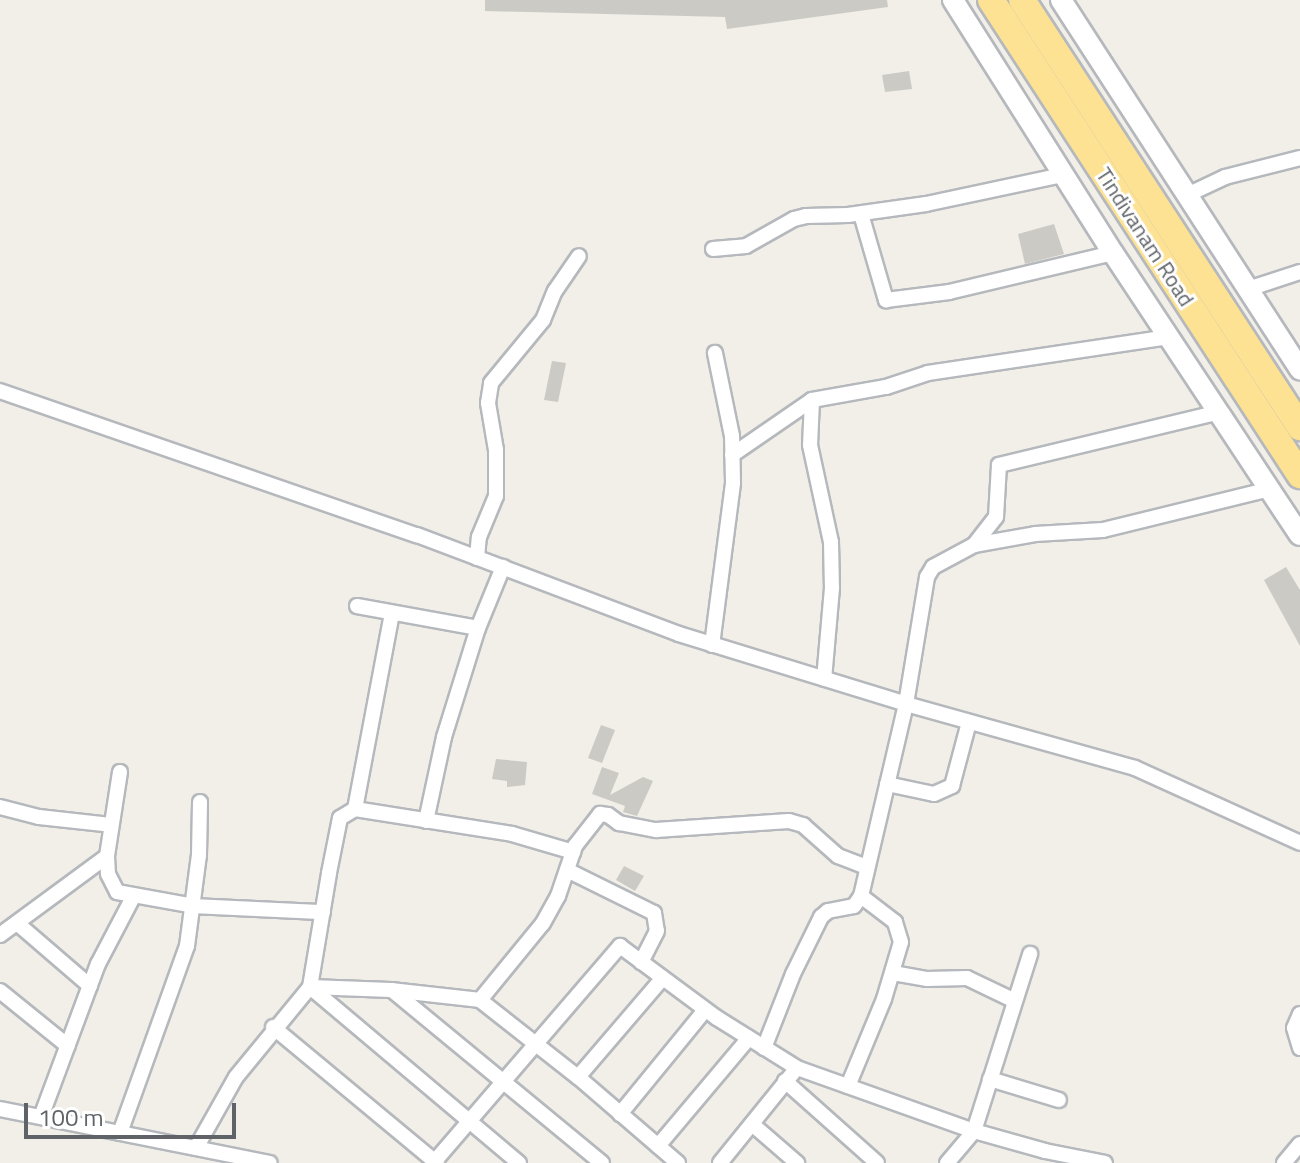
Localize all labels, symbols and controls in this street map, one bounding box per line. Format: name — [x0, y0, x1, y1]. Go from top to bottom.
street label: Tindivanam Road — [1090, 163, 1200, 311]
scale bar — [28, 1087, 240, 1137]
text: 100 m — [38, 1099, 104, 1135]

